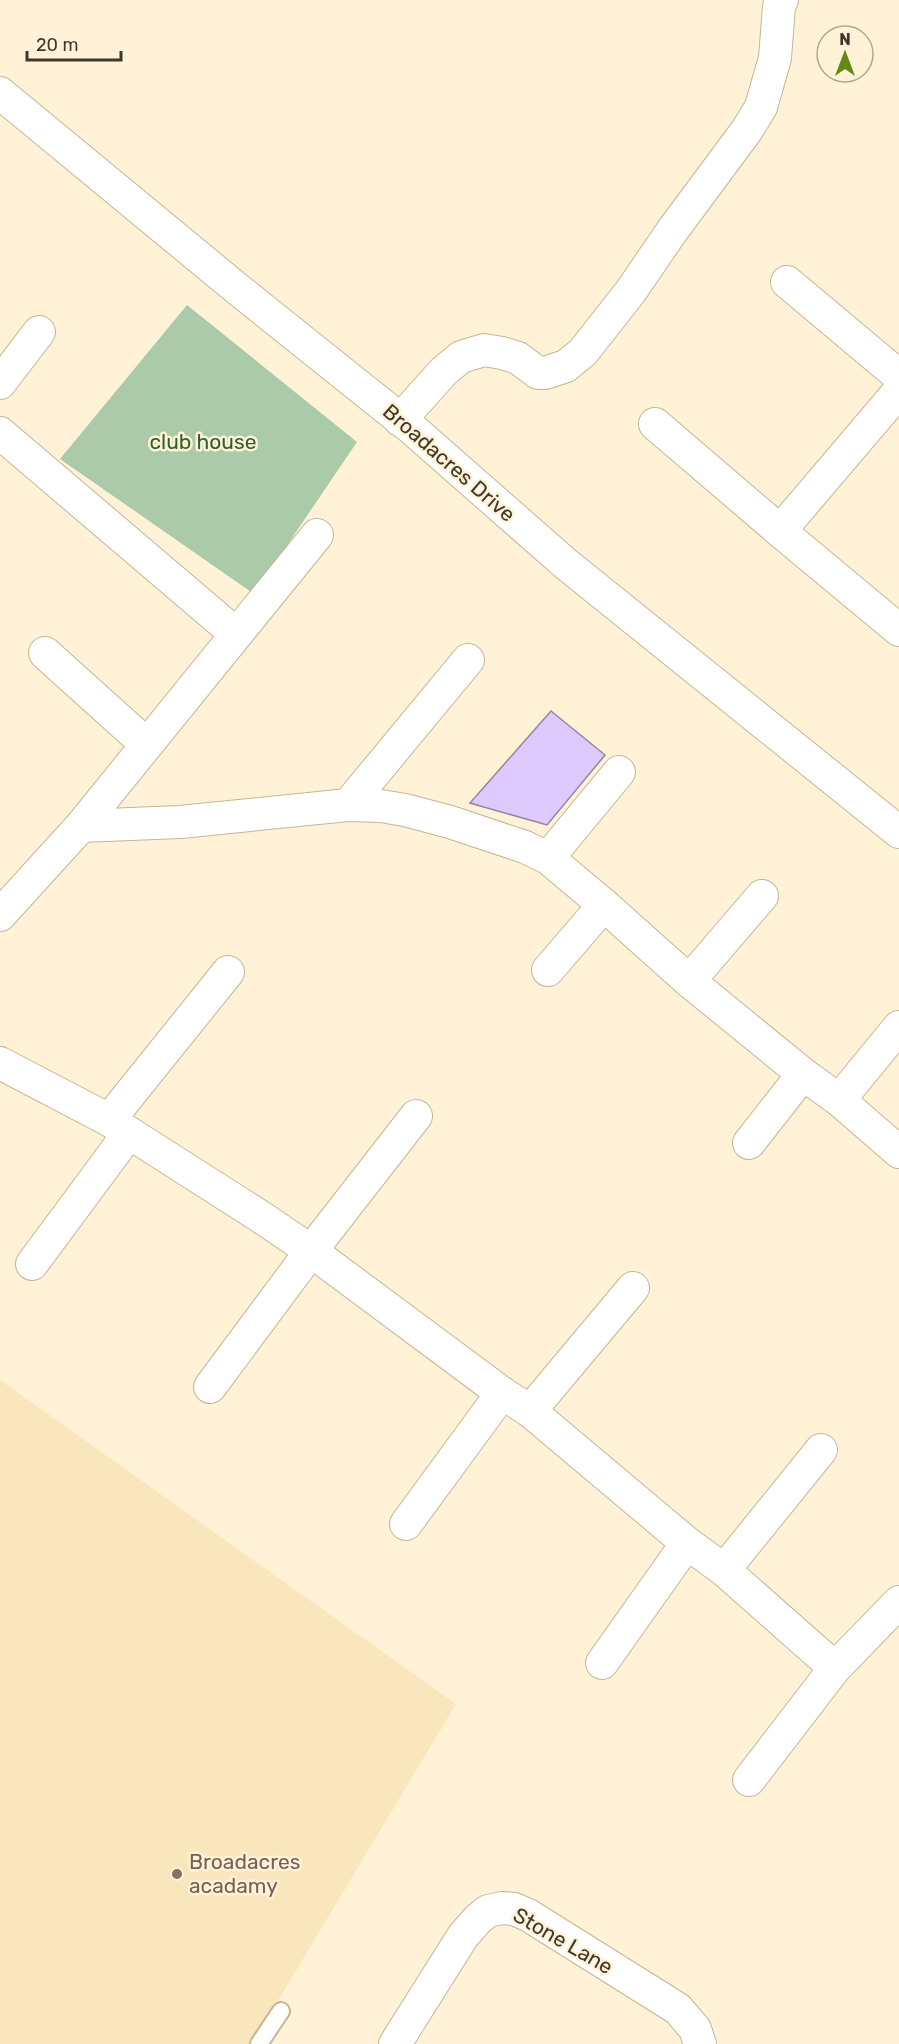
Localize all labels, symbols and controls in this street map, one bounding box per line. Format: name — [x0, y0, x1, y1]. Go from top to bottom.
scale bar — [27, 24, 122, 62]
north arrow — [815, 24, 875, 84]
text: N — [839, 30, 851, 49]
text: 20 m — [36, 34, 78, 56]
street label: Broadacres Drive — [378, 398, 521, 527]
park label: club house — [150, 429, 256, 454]
place label: Broadacres acadamy — [189, 1849, 300, 1898]
marker: Broadacres acadamy — [170, 1867, 184, 1881]
street label: Stone Lane — [509, 1902, 618, 1979]

